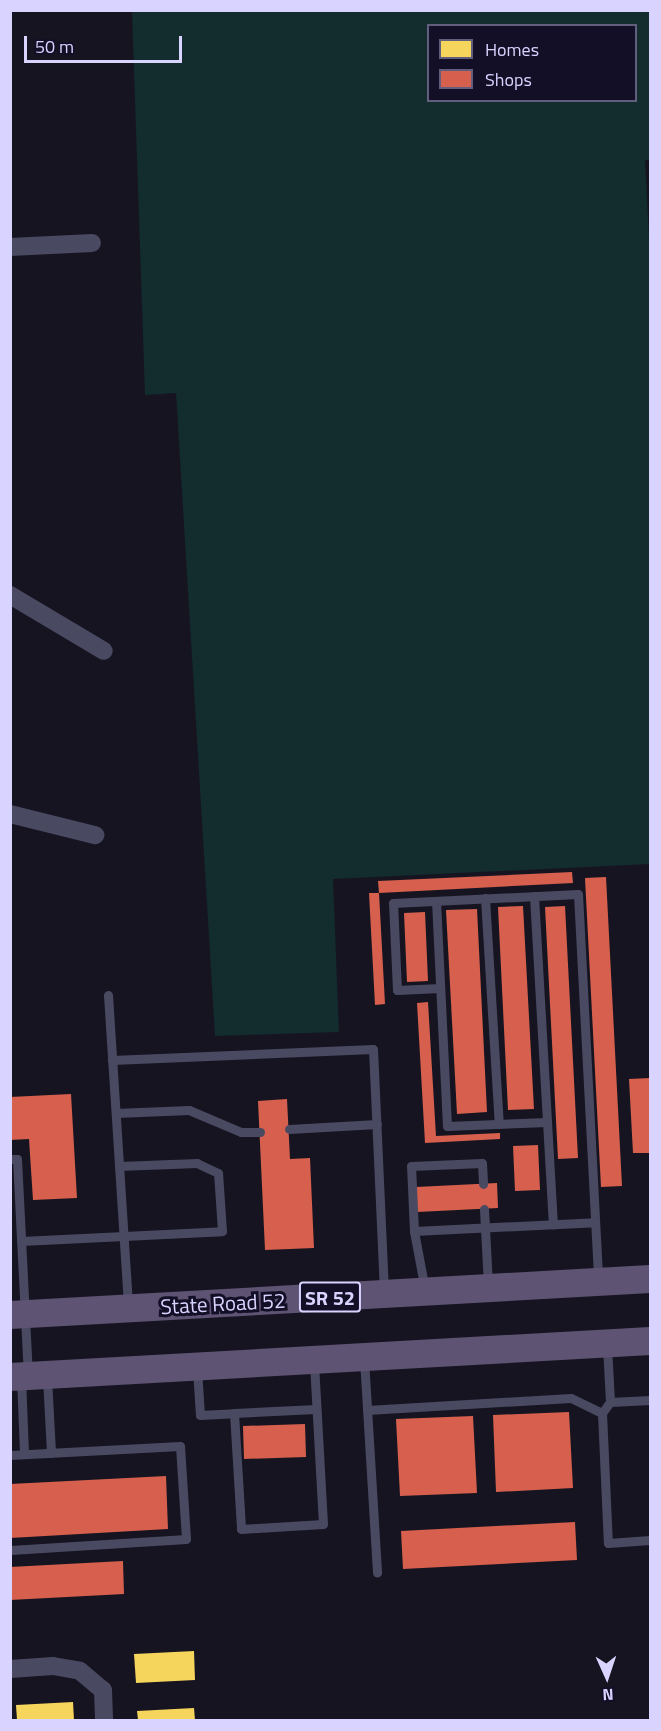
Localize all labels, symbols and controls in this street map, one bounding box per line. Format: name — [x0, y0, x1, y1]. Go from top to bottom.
scale bar — [27, 24, 184, 62]
legend — [427, 24, 637, 102]
text: 50 m — [35, 33, 74, 60]
text: Homes — [485, 36, 539, 63]
text: Shops — [485, 66, 532, 93]
road number: SR 52 — [298, 1280, 362, 1314]
street label: State Road 52 — [160, 1287, 286, 1319]
north arrow — [577, 1647, 637, 1707]
text: N — [602, 1683, 614, 1707]

